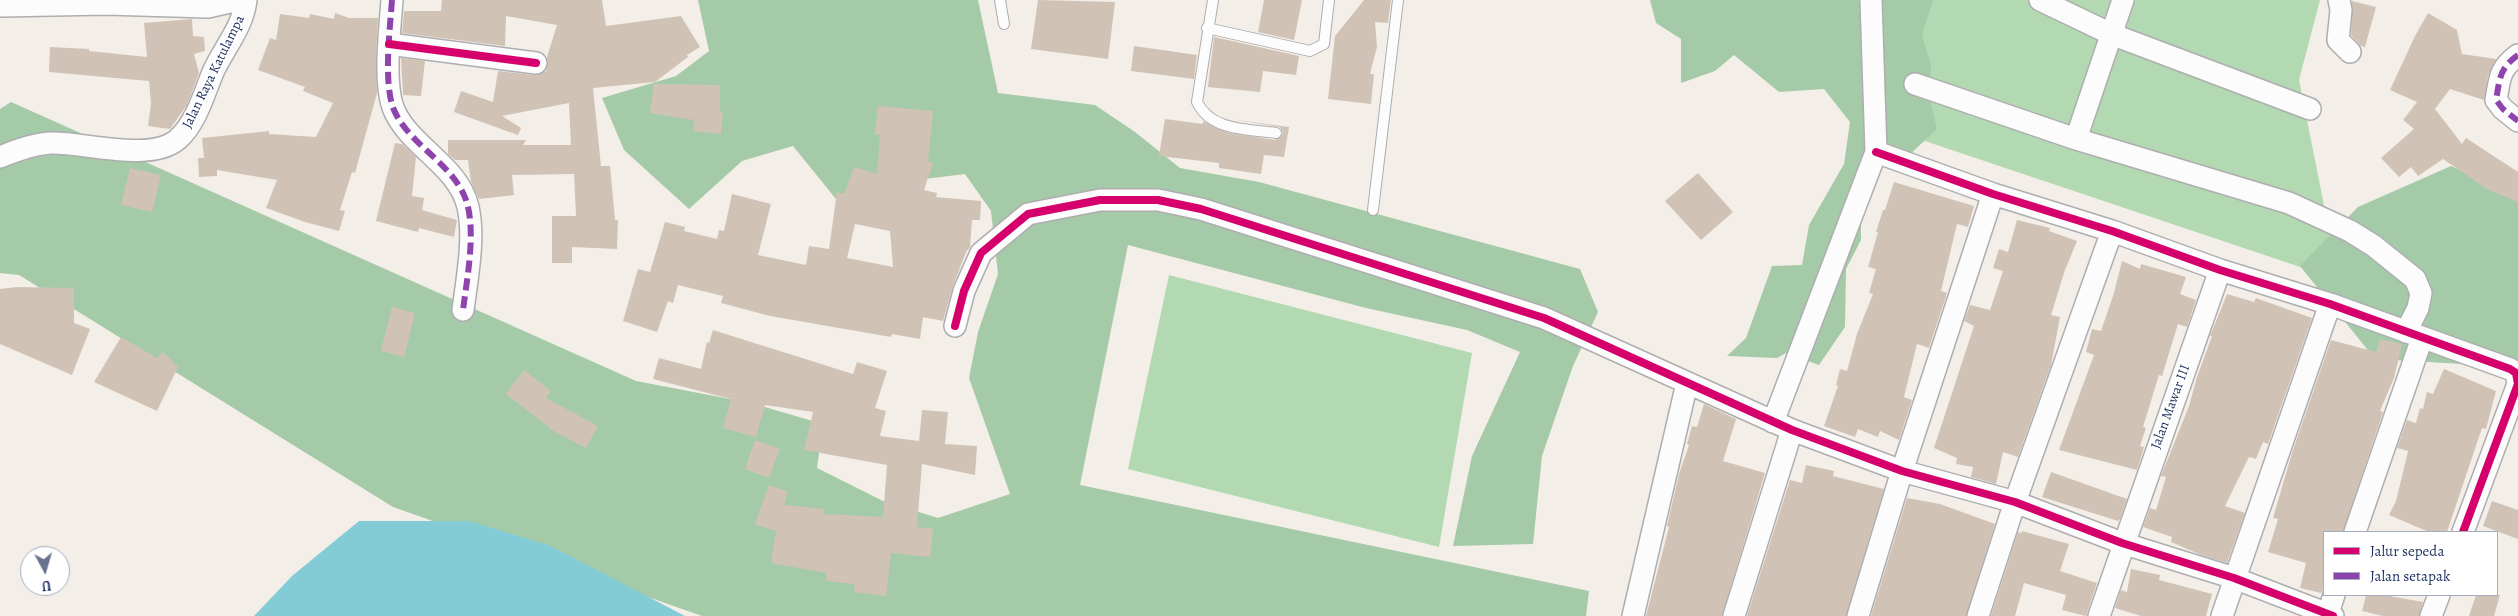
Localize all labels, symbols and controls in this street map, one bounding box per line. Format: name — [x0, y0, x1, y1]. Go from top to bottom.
street label: Jalan Raya Katulampa — [179, 13, 249, 131]
street label: Jalan Mawar III — [2148, 363, 2194, 451]
legend — [2323, 531, 2498, 596]
text: Jalur sepeda — [2370, 541, 2444, 561]
north arrow — [20, 546, 70, 596]
text: Jalan setapak — [2370, 566, 2450, 586]
text: U — [41, 575, 52, 595]

